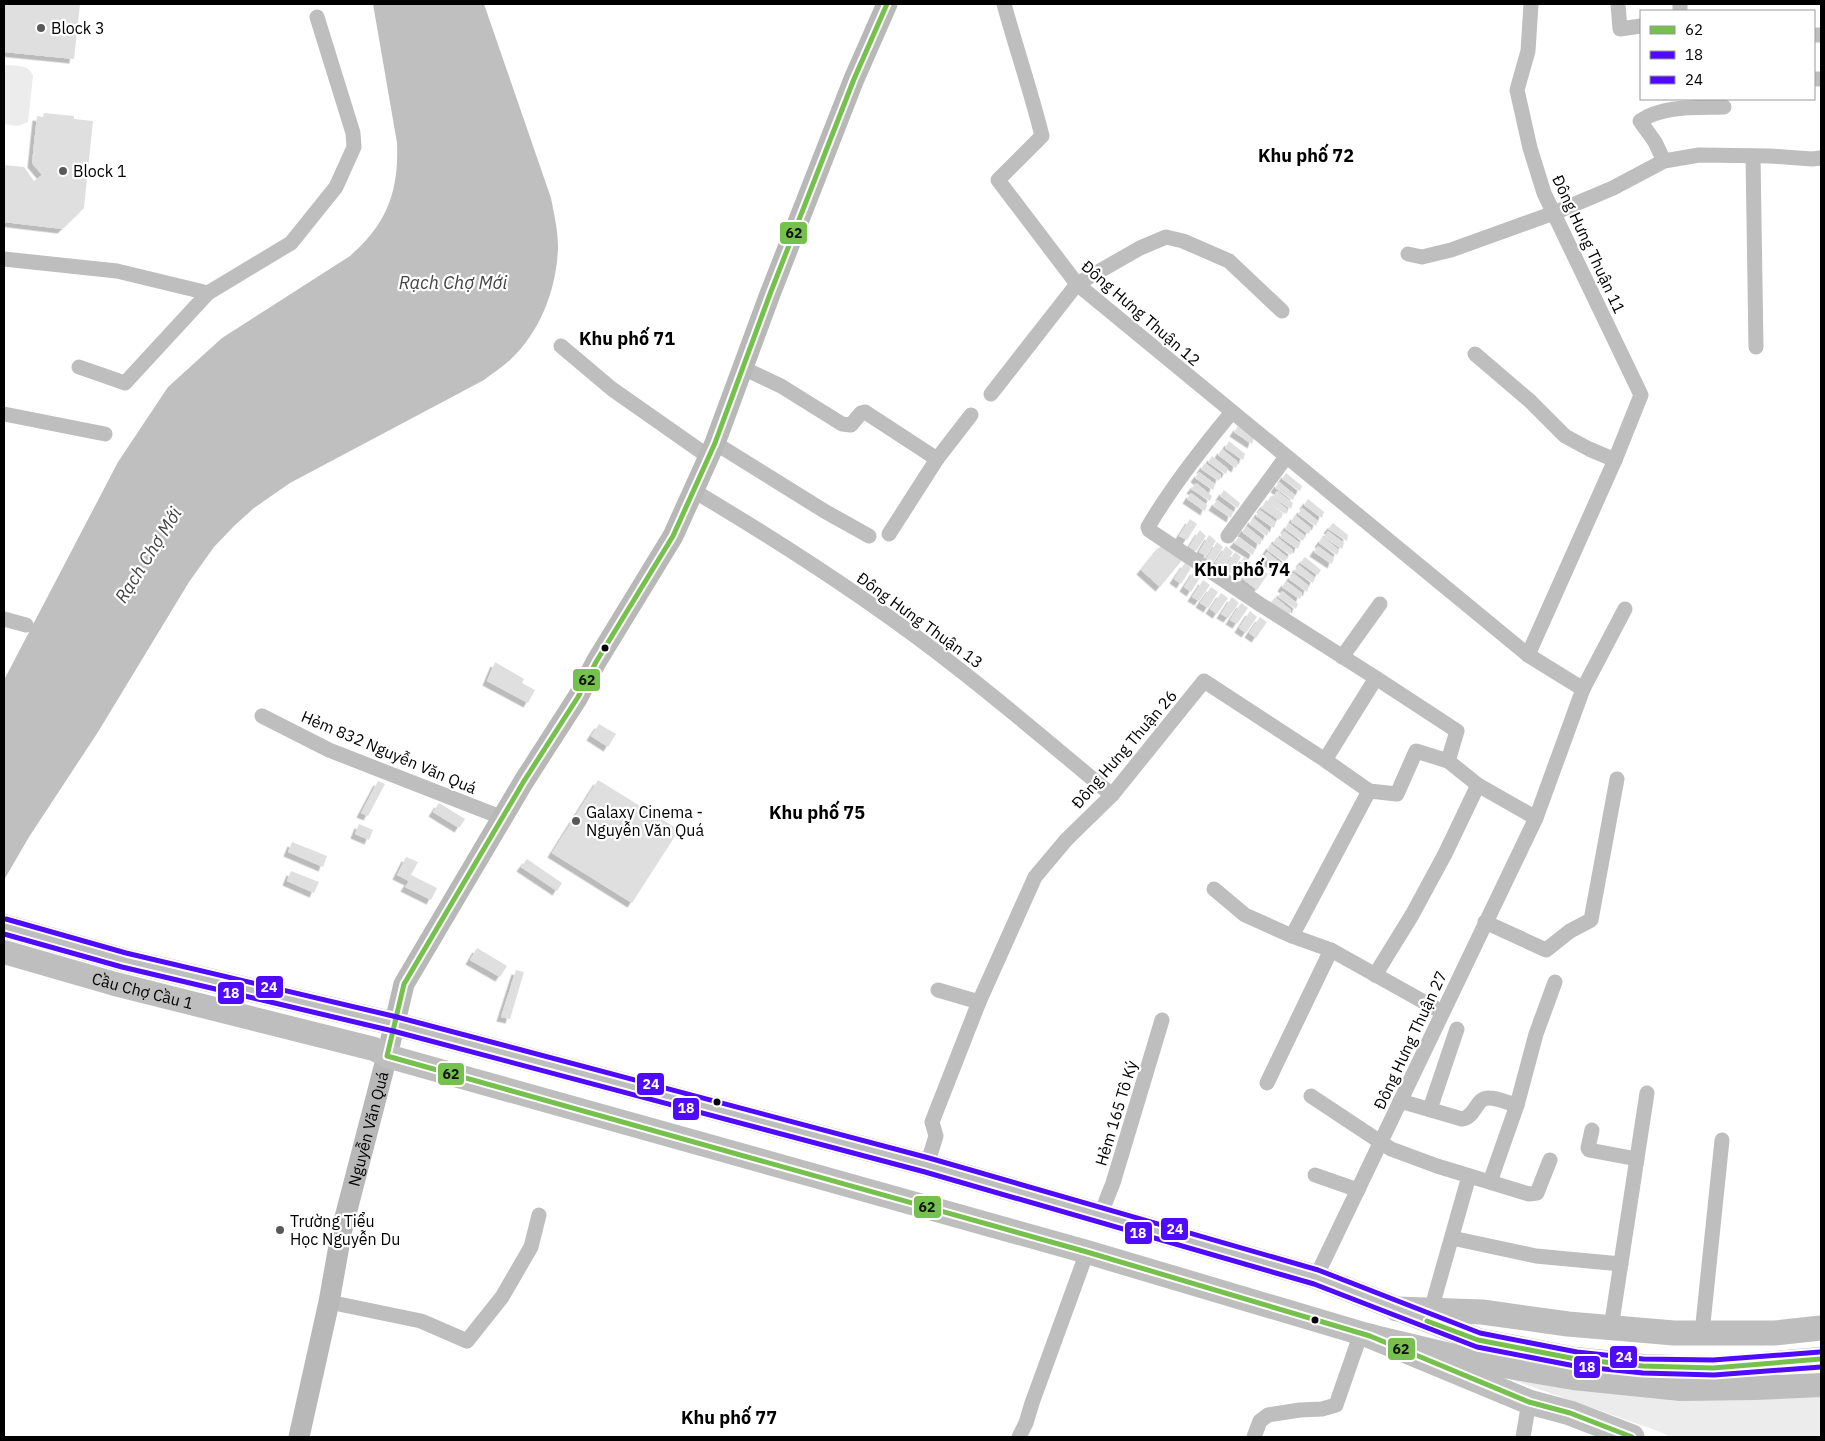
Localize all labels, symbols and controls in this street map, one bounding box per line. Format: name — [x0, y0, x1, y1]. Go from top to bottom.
legend — [1640, 10, 1815, 100]
place label: Block 3 — [51, 18, 105, 38]
text: 62 — [1685, 20, 1703, 39]
marker: Block 3 — [35, 22, 47, 34]
text: 18 — [1685, 45, 1703, 64]
text: 24 — [1685, 70, 1703, 89]
district label: Khu phố 72 — [1258, 143, 1354, 167]
place label: Block 1 — [73, 161, 127, 181]
marker: Block 1 — [57, 165, 69, 177]
street label: Đông Hưng Thuận 11 — [1548, 171, 1630, 317]
line badge: 62 — [779, 221, 808, 245]
text: 62 — [786, 224, 802, 242]
street label: Đông Hưng Thuận 12 — [1078, 256, 1204, 370]
water label: Rạch Chợ Mới — [399, 271, 507, 294]
district label: Khu phố 71 — [579, 326, 675, 350]
water label: Rạch Chợ Mới — [110, 503, 187, 607]
district label: Khu phố 74 — [1194, 557, 1290, 581]
street label: Đông Hưng Thuận 13 — [853, 568, 987, 672]
unlabelled marker — [600, 643, 610, 653]
line badge: 62 — [572, 668, 601, 692]
text: 62 — [579, 671, 595, 689]
street label: Đông Hưng Thuận 26 — [1067, 686, 1181, 812]
street label: Hẻm 832 Nguyễn Văn Quá — [298, 706, 480, 798]
district label: Khu phố 75 — [769, 800, 865, 824]
place label: Galaxy Cinema - Nguyễn Văn Quá — [586, 802, 704, 840]
marker: Galaxy Cinema - Nguyễn Văn Quá — [570, 815, 582, 827]
street label: Đông Hưng Thuận 27 — [1369, 967, 1451, 1113]
street label: Cầu Chợ Cầu 1 — [90, 968, 196, 1013]
line badge: 24 — [255, 975, 284, 999]
text: 24 — [261, 978, 277, 996]
line badge: 18 — [217, 981, 245, 1005]
text: 18 — [223, 984, 239, 1002]
street label: Hẻm 165 Tô Ký — [1090, 1058, 1142, 1168]
line badge: 62 — [437, 1062, 465, 1086]
text: 62 — [443, 1065, 459, 1083]
street label: Nguyễn Văn Quá — [344, 1069, 393, 1188]
line badge: 24 — [636, 1072, 665, 1096]
text: 24 — [643, 1075, 659, 1093]
line badge: 18 — [672, 1097, 700, 1121]
unlabelled marker — [712, 1097, 722, 1107]
text: 18 — [678, 1099, 694, 1117]
line badge: 62 — [913, 1195, 942, 1219]
text: 62 — [919, 1198, 935, 1216]
place label: Trường Tiểu Học Nguyễn Du — [290, 1211, 400, 1249]
line badge: 24 — [1160, 1217, 1189, 1241]
text: 24 — [1167, 1220, 1183, 1238]
line badge: 18 — [1124, 1221, 1153, 1245]
marker: Trường Tiểu Học Nguyễn Du — [274, 1224, 286, 1236]
text: 18 — [1130, 1224, 1146, 1242]
unlabelled marker — [1310, 1315, 1320, 1325]
line badge: 62 — [1387, 1337, 1416, 1361]
text: 62 — [1393, 1340, 1409, 1358]
line badge: 24 — [1609, 1345, 1638, 1369]
text: 24 — [1616, 1348, 1632, 1366]
line badge: 18 — [1573, 1355, 1601, 1379]
text: 18 — [1579, 1358, 1595, 1376]
district label: Khu phố 77 — [681, 1405, 777, 1429]

